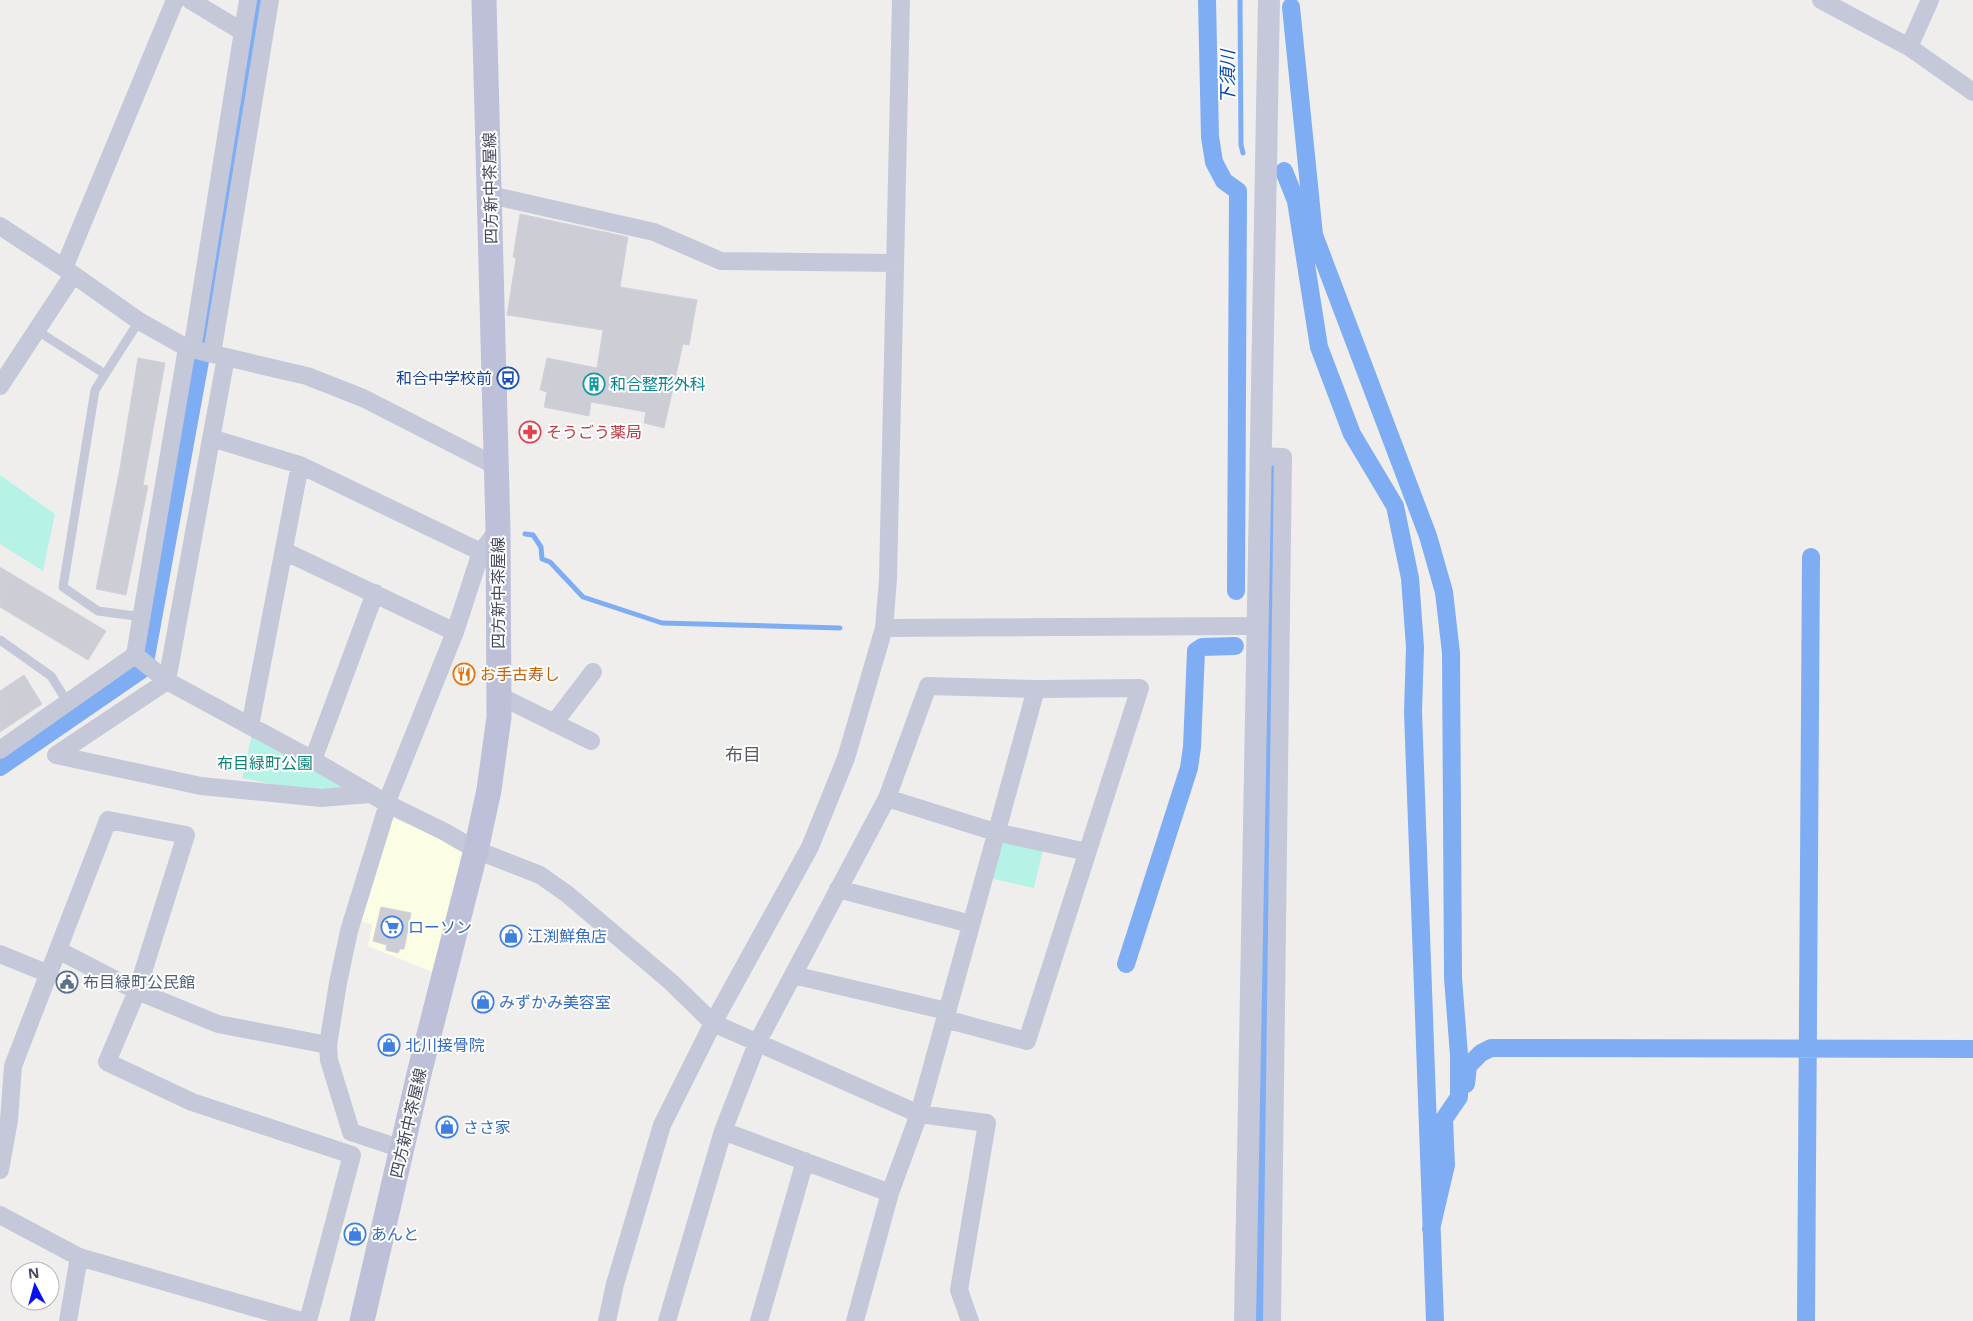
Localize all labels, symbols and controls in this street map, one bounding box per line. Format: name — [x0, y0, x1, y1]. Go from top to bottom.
water label: 下須川 — [1215, 48, 1239, 104]
street label: 四方新中茶屋線 — [478, 132, 502, 244]
bus stop icon: 和合中学校前 — [496, 366, 520, 390]
place label: 和合中学校前 — [396, 367, 492, 389]
building icon: 和合整形外科 — [582, 372, 606, 396]
place label: 和合整形外科 — [610, 373, 706, 395]
pharmacy icon: そうごう薬局 — [518, 420, 542, 444]
place label: そうごう薬局 — [546, 421, 642, 443]
street label: 四方新中茶屋線 — [487, 537, 509, 649]
restaurant icon: お手古寿し — [452, 662, 476, 686]
place label: お手古寿し — [480, 663, 560, 685]
district label: 布目 — [725, 742, 761, 766]
park label: 布目緑町公園 — [217, 752, 313, 774]
supermarket icon: ローソン — [380, 915, 404, 939]
place label: ローソン — [408, 916, 472, 938]
shop icon: 江渕鮮魚店 — [499, 924, 523, 948]
place label: 江渕鮮魚店 — [527, 925, 607, 947]
public building icon: 布目緑町公民館 — [55, 970, 79, 994]
place label: 布目緑町公民館 — [83, 971, 195, 993]
shop icon: みずかみ美容室 — [471, 990, 495, 1014]
place label: みずかみ美容室 — [499, 991, 611, 1013]
shop icon: 北川接骨院 — [377, 1033, 401, 1057]
place label: 北川接骨院 — [405, 1034, 485, 1056]
street label: 四方新中茶屋線 — [385, 1066, 431, 1180]
shop icon: ささ家 — [435, 1115, 459, 1139]
place label: ささ家 — [463, 1116, 511, 1138]
shop icon: あんと — [343, 1222, 367, 1246]
place label: あんと — [371, 1223, 419, 1245]
north arrow — [10, 1261, 60, 1311]
text: N — [27, 1263, 40, 1283]

